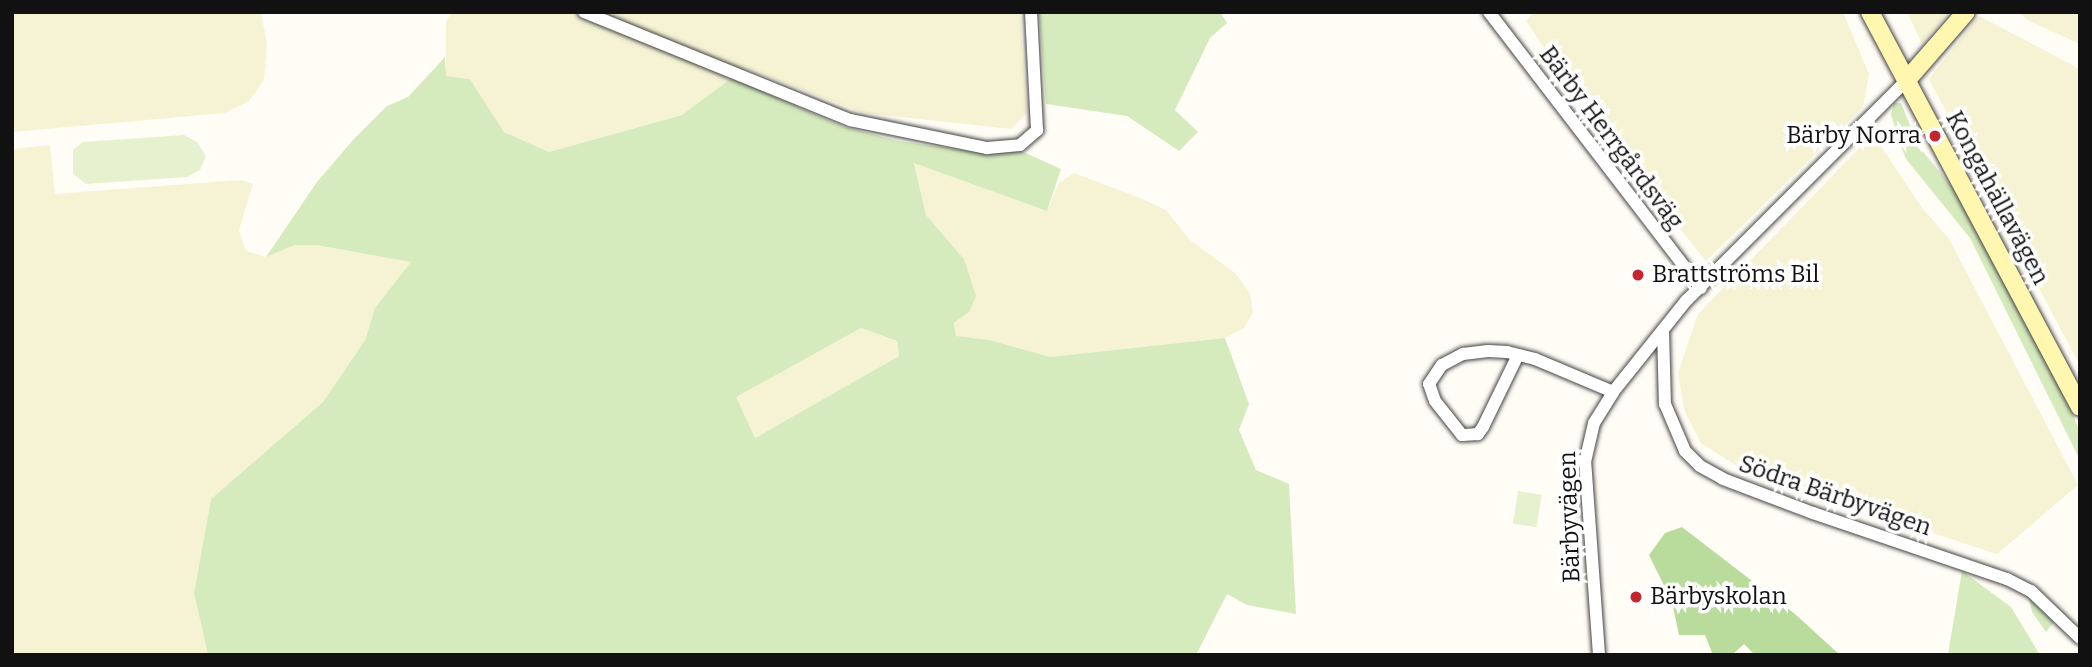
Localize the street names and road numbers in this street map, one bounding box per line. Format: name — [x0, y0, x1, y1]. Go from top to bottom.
street label: Bärby Herrgårdsväg — [1533, 41, 1689, 235]
street label: Kongahällavägen — [1939, 106, 2055, 290]
street label: Södra Bärbyvägen — [1735, 450, 1935, 542]
street label: Bärbyvägen — [1553, 451, 1587, 583]

